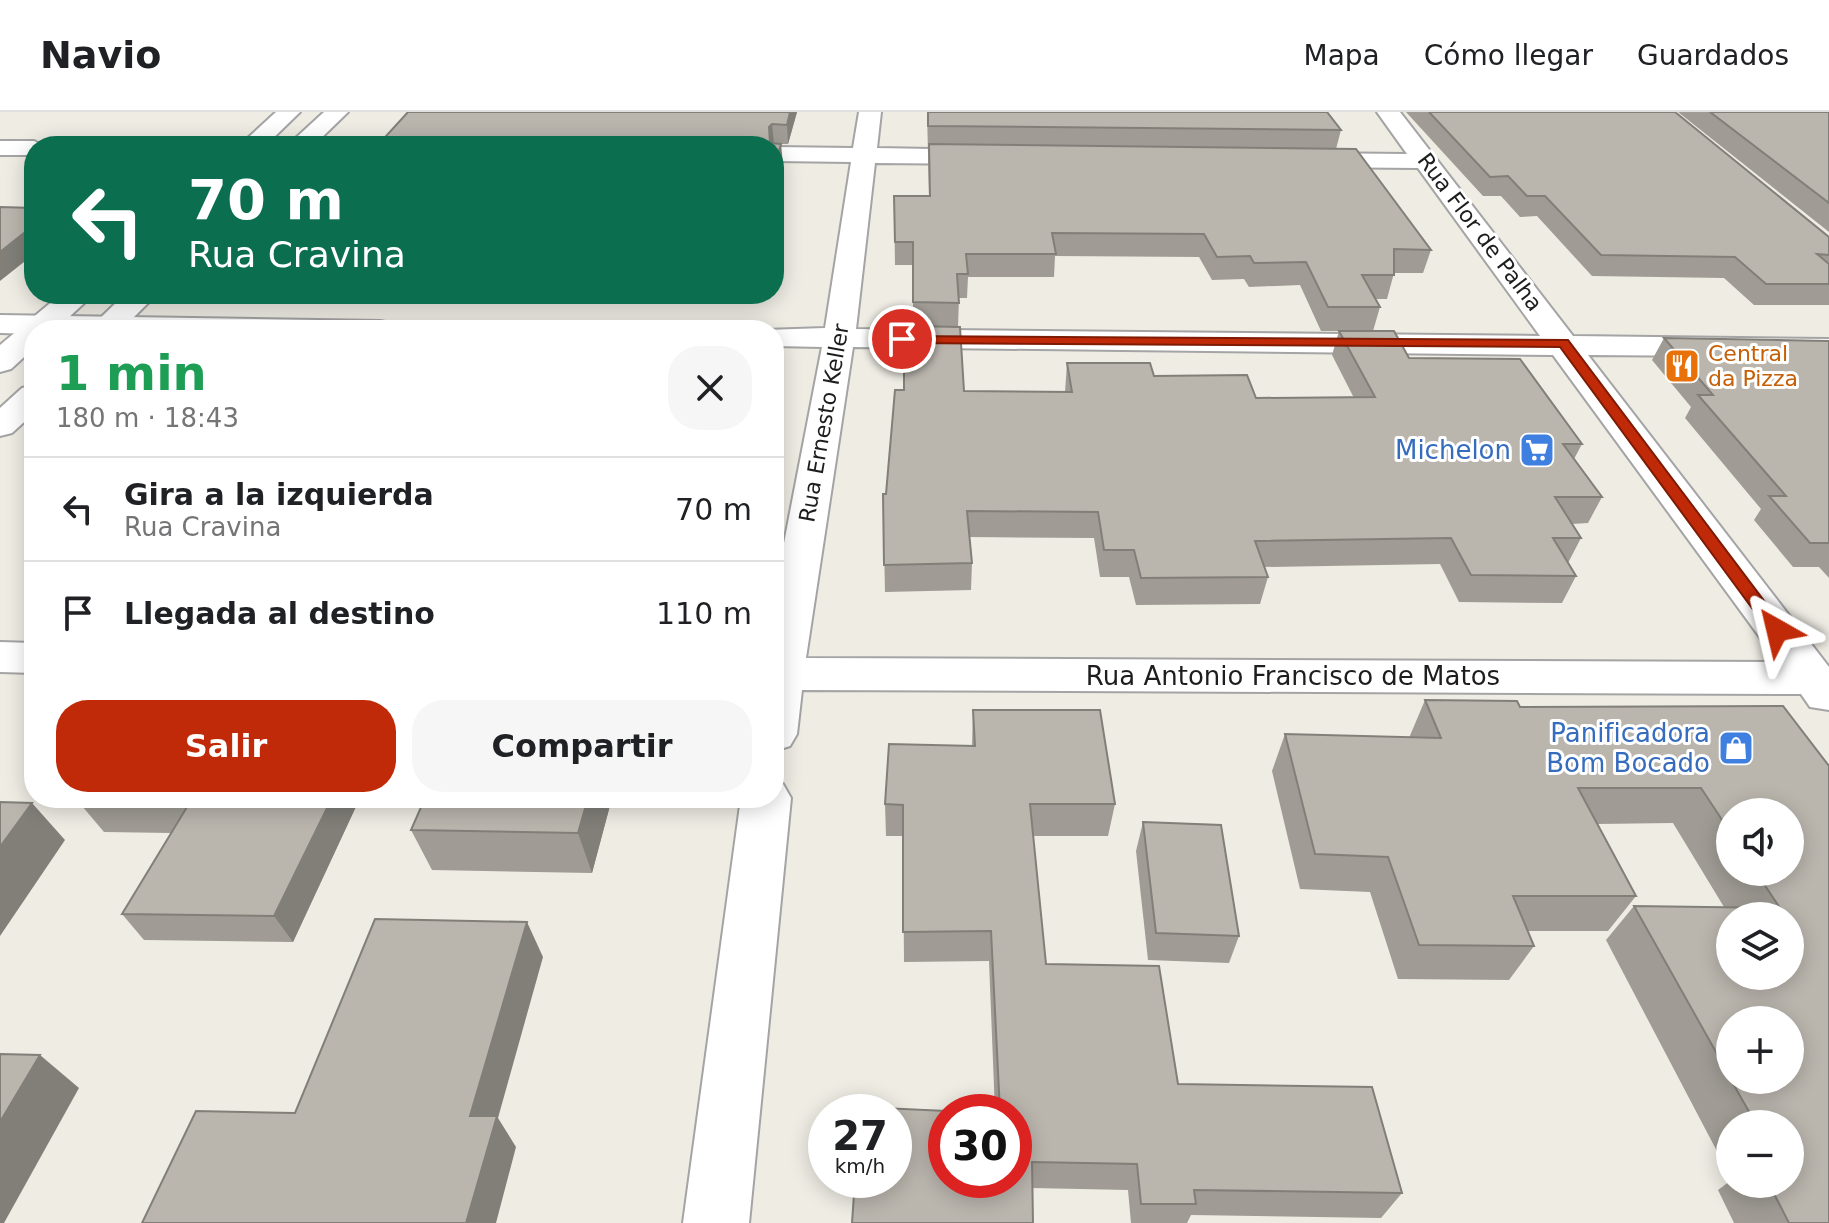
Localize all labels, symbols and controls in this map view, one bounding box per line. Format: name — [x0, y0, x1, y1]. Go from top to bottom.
text: Navio — [40, 33, 161, 77]
text: Mapa — [1303, 39, 1380, 72]
text: Cómo llegar — [1424, 39, 1593, 72]
text: Guardados — [1637, 39, 1789, 72]
street label: Rua Flor de Palha — [1413, 148, 1547, 316]
text: 70 m — [188, 167, 344, 232]
icon: left — [56, 168, 160, 272]
text: Rua Cravina — [188, 234, 406, 275]
pin — [868, 305, 936, 373]
icon: arrive — [880, 317, 924, 361]
street label: Rua Ernesto Keller — [794, 321, 854, 524]
place label: Central da Pizza — [1708, 341, 1798, 391]
text: 1 min — [56, 345, 207, 401]
button: close — [668, 346, 752, 430]
restaurant icon: Central da Pizza — [1663, 347, 1701, 385]
text: 180 m · 18:43 — [56, 403, 239, 433]
supermarket icon: Michelon — [1518, 431, 1556, 469]
place label: Michelon — [1395, 435, 1511, 465]
text: Gira a la izquierda — [124, 477, 434, 512]
icon: left — [56, 487, 100, 531]
text: 70 m — [675, 492, 752, 527]
text: Rua Cravina — [124, 512, 281, 542]
position arrow — [1735, 588, 1819, 672]
icon: arrive — [56, 591, 100, 635]
text: Llegada al destino — [124, 596, 435, 631]
text: 110 m — [656, 596, 752, 631]
street label: Rua Antonio Francisco de Matos — [1086, 661, 1500, 691]
button: Salir — [56, 700, 396, 792]
button: Compartir — [412, 700, 752, 792]
place label: Panificadora Bom Bocado — [1546, 718, 1710, 778]
shop icon: Panificadora Bom Bocado — [1717, 729, 1755, 767]
map controls — [1716, 798, 1804, 1198]
button: sound — [1716, 798, 1804, 886]
button: layers — [1716, 902, 1804, 990]
button: + — [1716, 1006, 1804, 1094]
speed limit sign: 30 — [928, 1094, 1032, 1198]
button: − — [1716, 1110, 1804, 1198]
text: 27 — [832, 1113, 888, 1159]
text: km/h — [835, 1154, 885, 1178]

